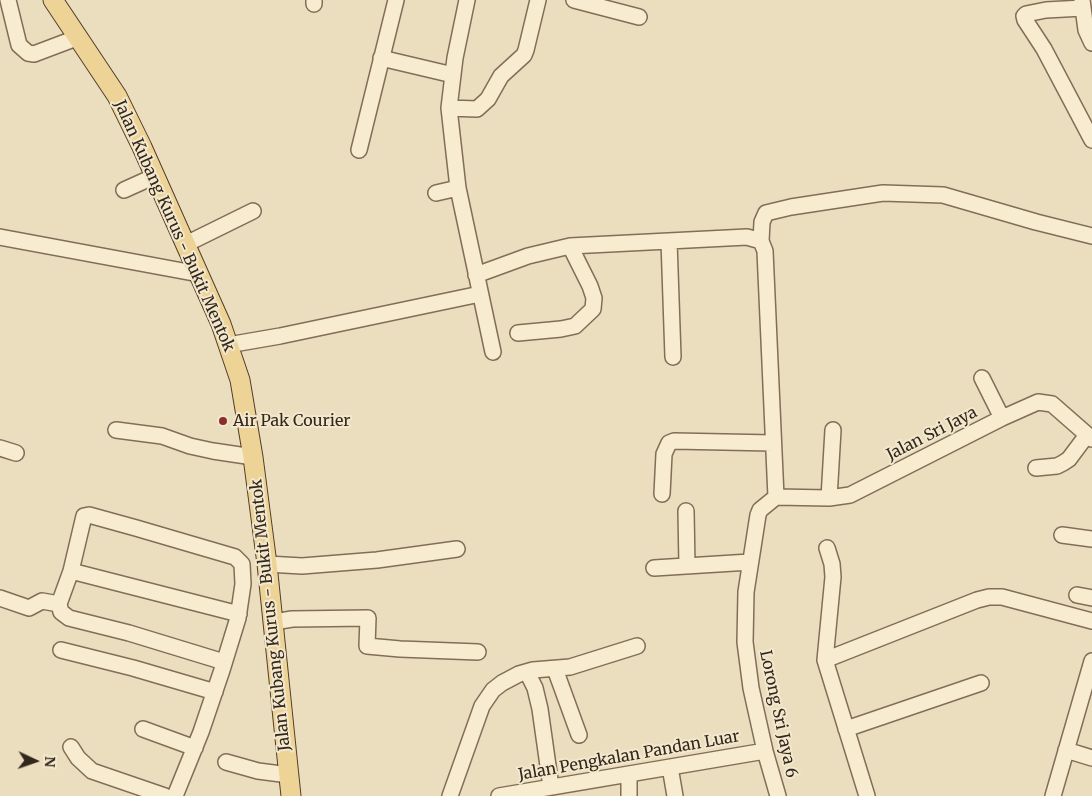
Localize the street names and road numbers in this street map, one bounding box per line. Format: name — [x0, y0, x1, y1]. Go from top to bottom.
street label: Jalan Kubang Kurus - Bukit Mentok — [110, 97, 238, 355]
street label: Jalan Sri Jaya — [884, 403, 980, 465]
street label: Jalan Kubang Kurus - Bukit Mentok — [247, 478, 295, 752]
street label: Lorong Sri Jaya 6 — [755, 649, 801, 779]
street label: Jalan Pengkalan Pandan Luar — [517, 727, 741, 785]

